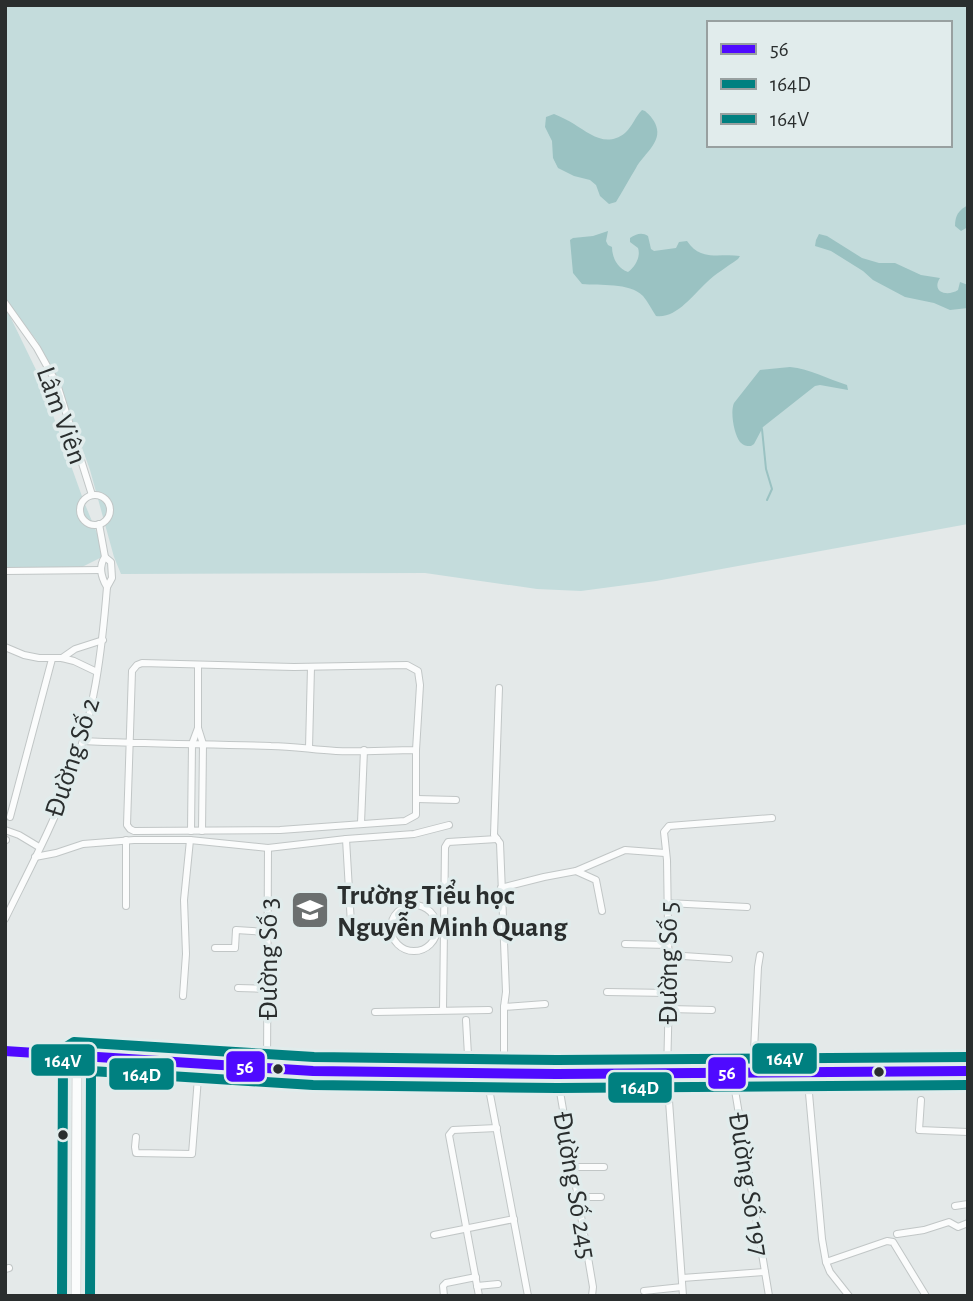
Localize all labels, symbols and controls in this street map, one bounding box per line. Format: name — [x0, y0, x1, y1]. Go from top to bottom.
legend — [707, 21, 952, 147]
text: 56 — [770, 39, 789, 60]
text: 164D — [770, 74, 811, 95]
text: 164V — [770, 109, 809, 130]
street label: Lâm Viên — [31, 363, 92, 468]
street label: Đường Số 2 — [40, 694, 105, 821]
place label: Trường Tiểu học Nguyễn Minh Quang — [337, 879, 568, 942]
school or university icon: Trường Tiểu học Nguyễn Minh Quang — [289, 889, 331, 931]
street label: Đường Số 3 — [255, 898, 283, 1020]
street label: Đường Số 5 — [655, 902, 683, 1024]
line badge: 164V — [751, 1042, 818, 1075]
line badge: 164V — [30, 1043, 96, 1077]
line badge: 56 — [225, 1050, 266, 1083]
text: 164V — [767, 1050, 804, 1069]
text: 164V — [45, 1052, 82, 1071]
line badge: 56 — [707, 1056, 747, 1090]
line badge: 164D — [108, 1057, 175, 1091]
text: 56 — [236, 1058, 254, 1077]
unlabelled marker — [271, 1062, 285, 1076]
text: 56 — [718, 1064, 736, 1083]
unlabelled marker — [872, 1065, 886, 1079]
text: 164D — [123, 1066, 161, 1085]
line badge: 164D — [607, 1071, 673, 1104]
text: 164D — [621, 1079, 659, 1098]
street label: Đường Số 245 — [547, 1109, 601, 1261]
street label: Đường Số 197 — [723, 1110, 773, 1258]
unlabelled marker — [56, 1128, 70, 1142]

